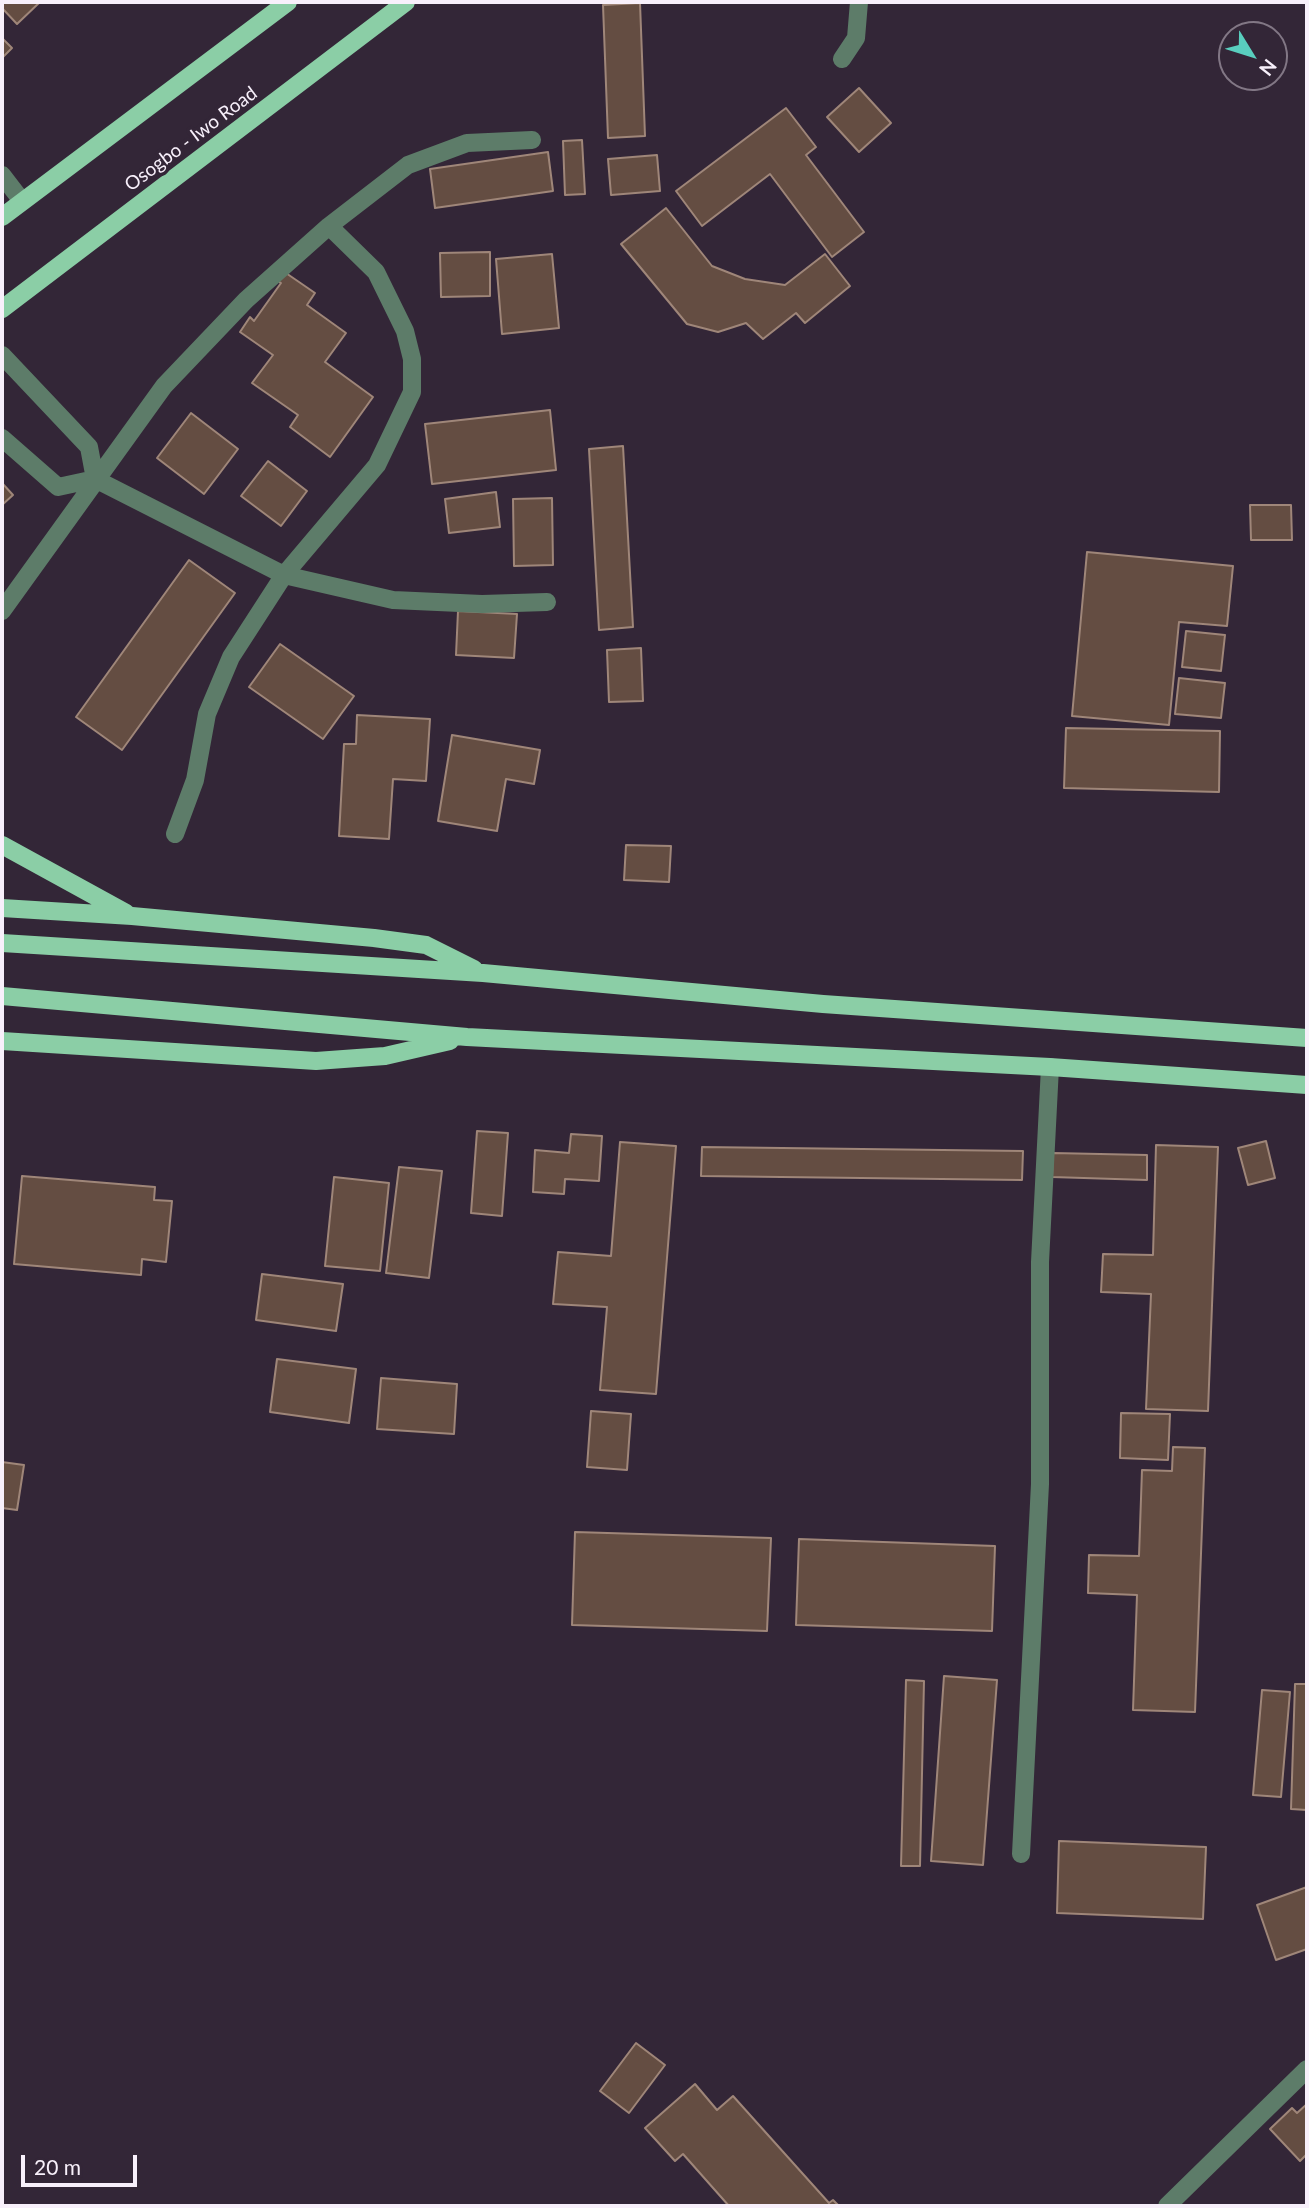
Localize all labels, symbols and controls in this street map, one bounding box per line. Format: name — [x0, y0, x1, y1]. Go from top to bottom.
north arrow — [1218, 21, 1288, 91]
text: N — [1255, 55, 1282, 81]
street label: Osogbo - Iwo Road — [120, 82, 262, 196]
scale bar — [24, 2142, 140, 2186]
text: 20 m — [34, 2154, 81, 2179]

